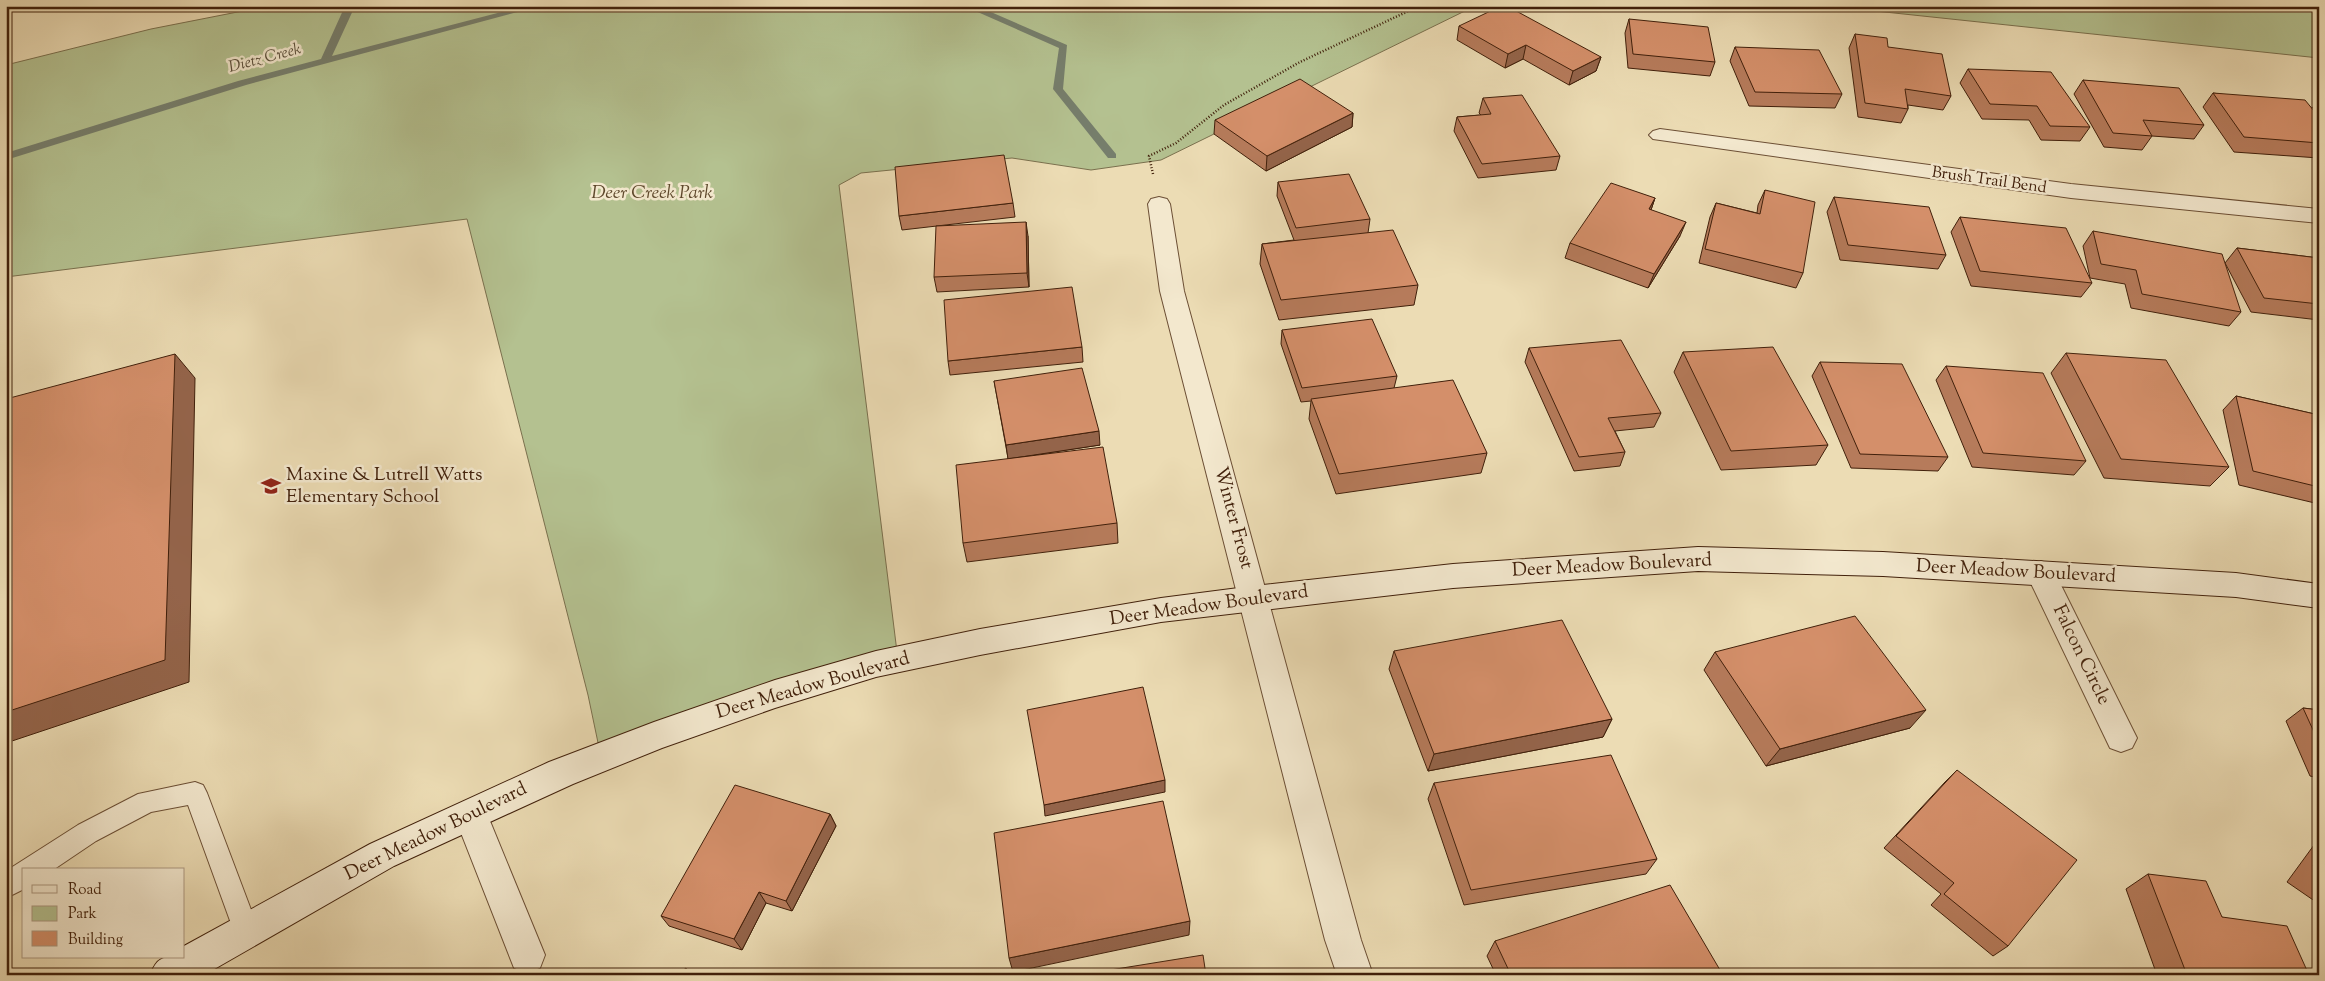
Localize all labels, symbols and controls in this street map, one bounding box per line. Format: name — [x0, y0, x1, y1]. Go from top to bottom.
water label: Dietz Creek — [226, 38, 304, 80]
street label: Brush Trail Bend — [1930, 162, 2048, 200]
park label: Deer Creek Park — [591, 180, 713, 207]
place label: Maxine & Lutrell Watts Elementary School — [286, 462, 482, 511]
street label: Winter Frost — [1206, 464, 1260, 573]
school or university icon: Maxine & Lutrell Watts Elementary School — [260, 475, 282, 497]
street label: Deer Meadow Boulevard — [1511, 547, 1713, 585]
street label: Deer Meadow Boulevard — [1915, 553, 2117, 591]
street label: Deer Meadow Boulevard — [1108, 579, 1310, 633]
street label: Falcon Circle — [2045, 600, 2117, 710]
street label: Deer Meadow Boulevard — [713, 645, 913, 727]
street label: Deer Meadow Boulevard — [340, 776, 532, 888]
legend — [22, 868, 185, 958]
text: Road — [68, 880, 102, 901]
text: Park — [68, 904, 97, 925]
text: Building — [68, 930, 123, 951]

